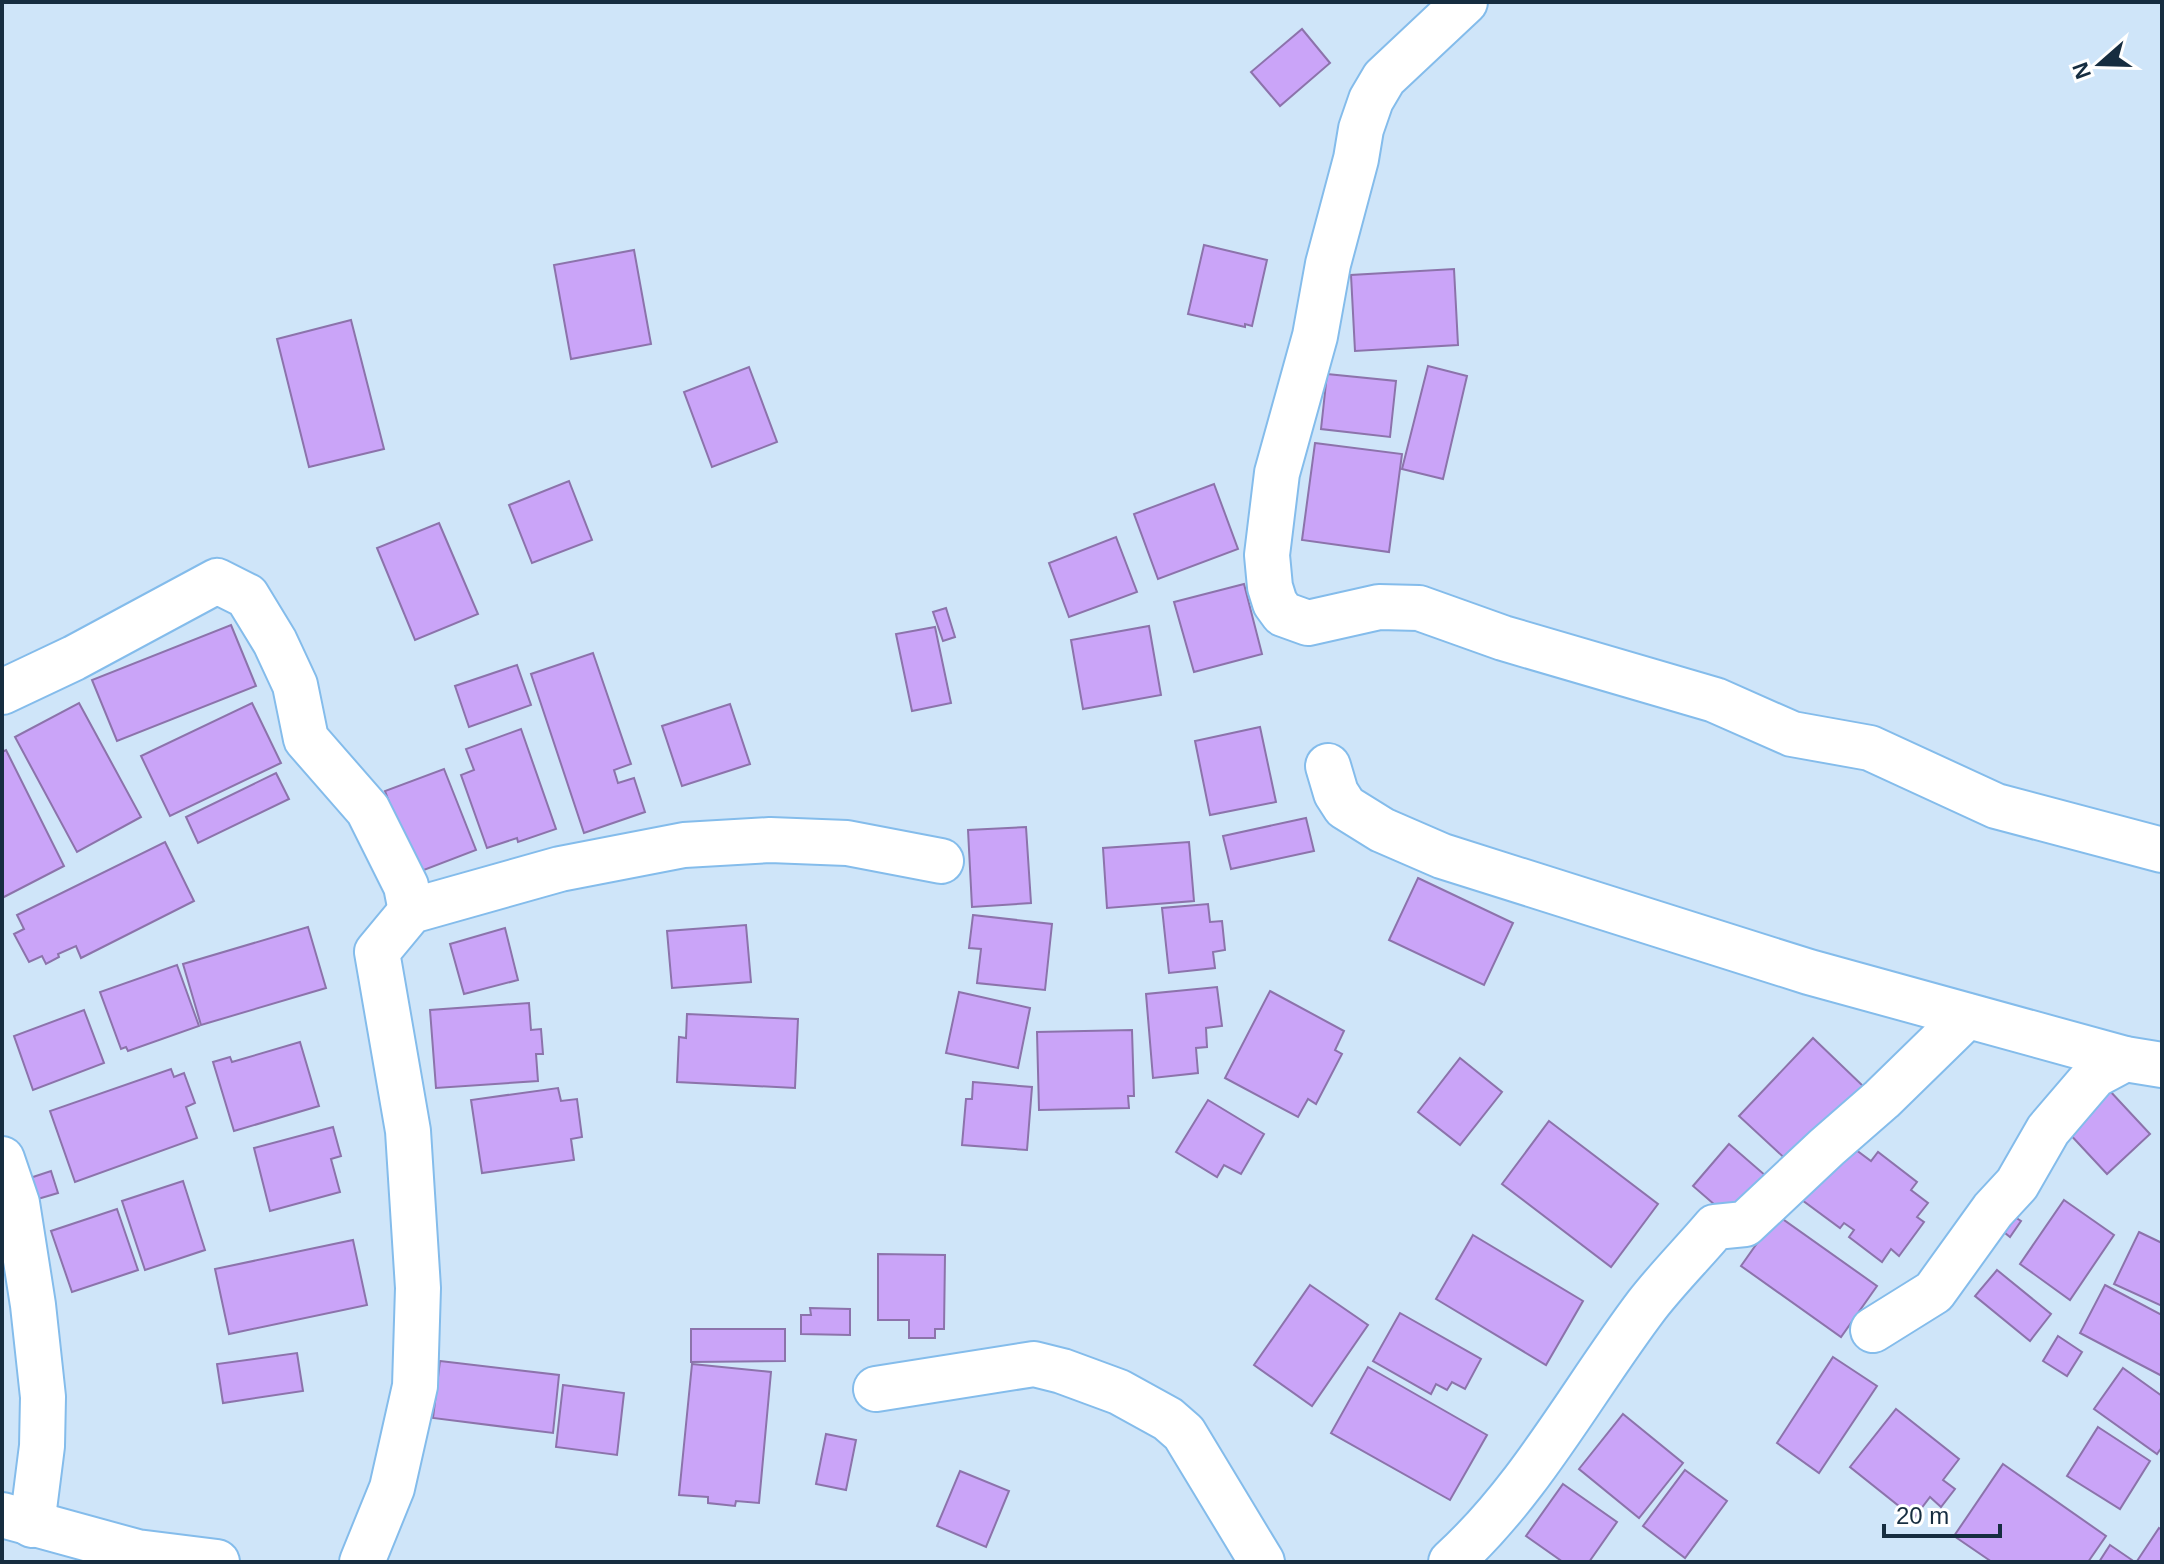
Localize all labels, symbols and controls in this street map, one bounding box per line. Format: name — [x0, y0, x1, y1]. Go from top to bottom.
north arrow — [2060, 24, 2140, 104]
text: N — [2067, 59, 2096, 82]
scale bar — [1884, 1488, 2000, 1538]
text: 20 m — [1896, 1502, 1949, 1529]

